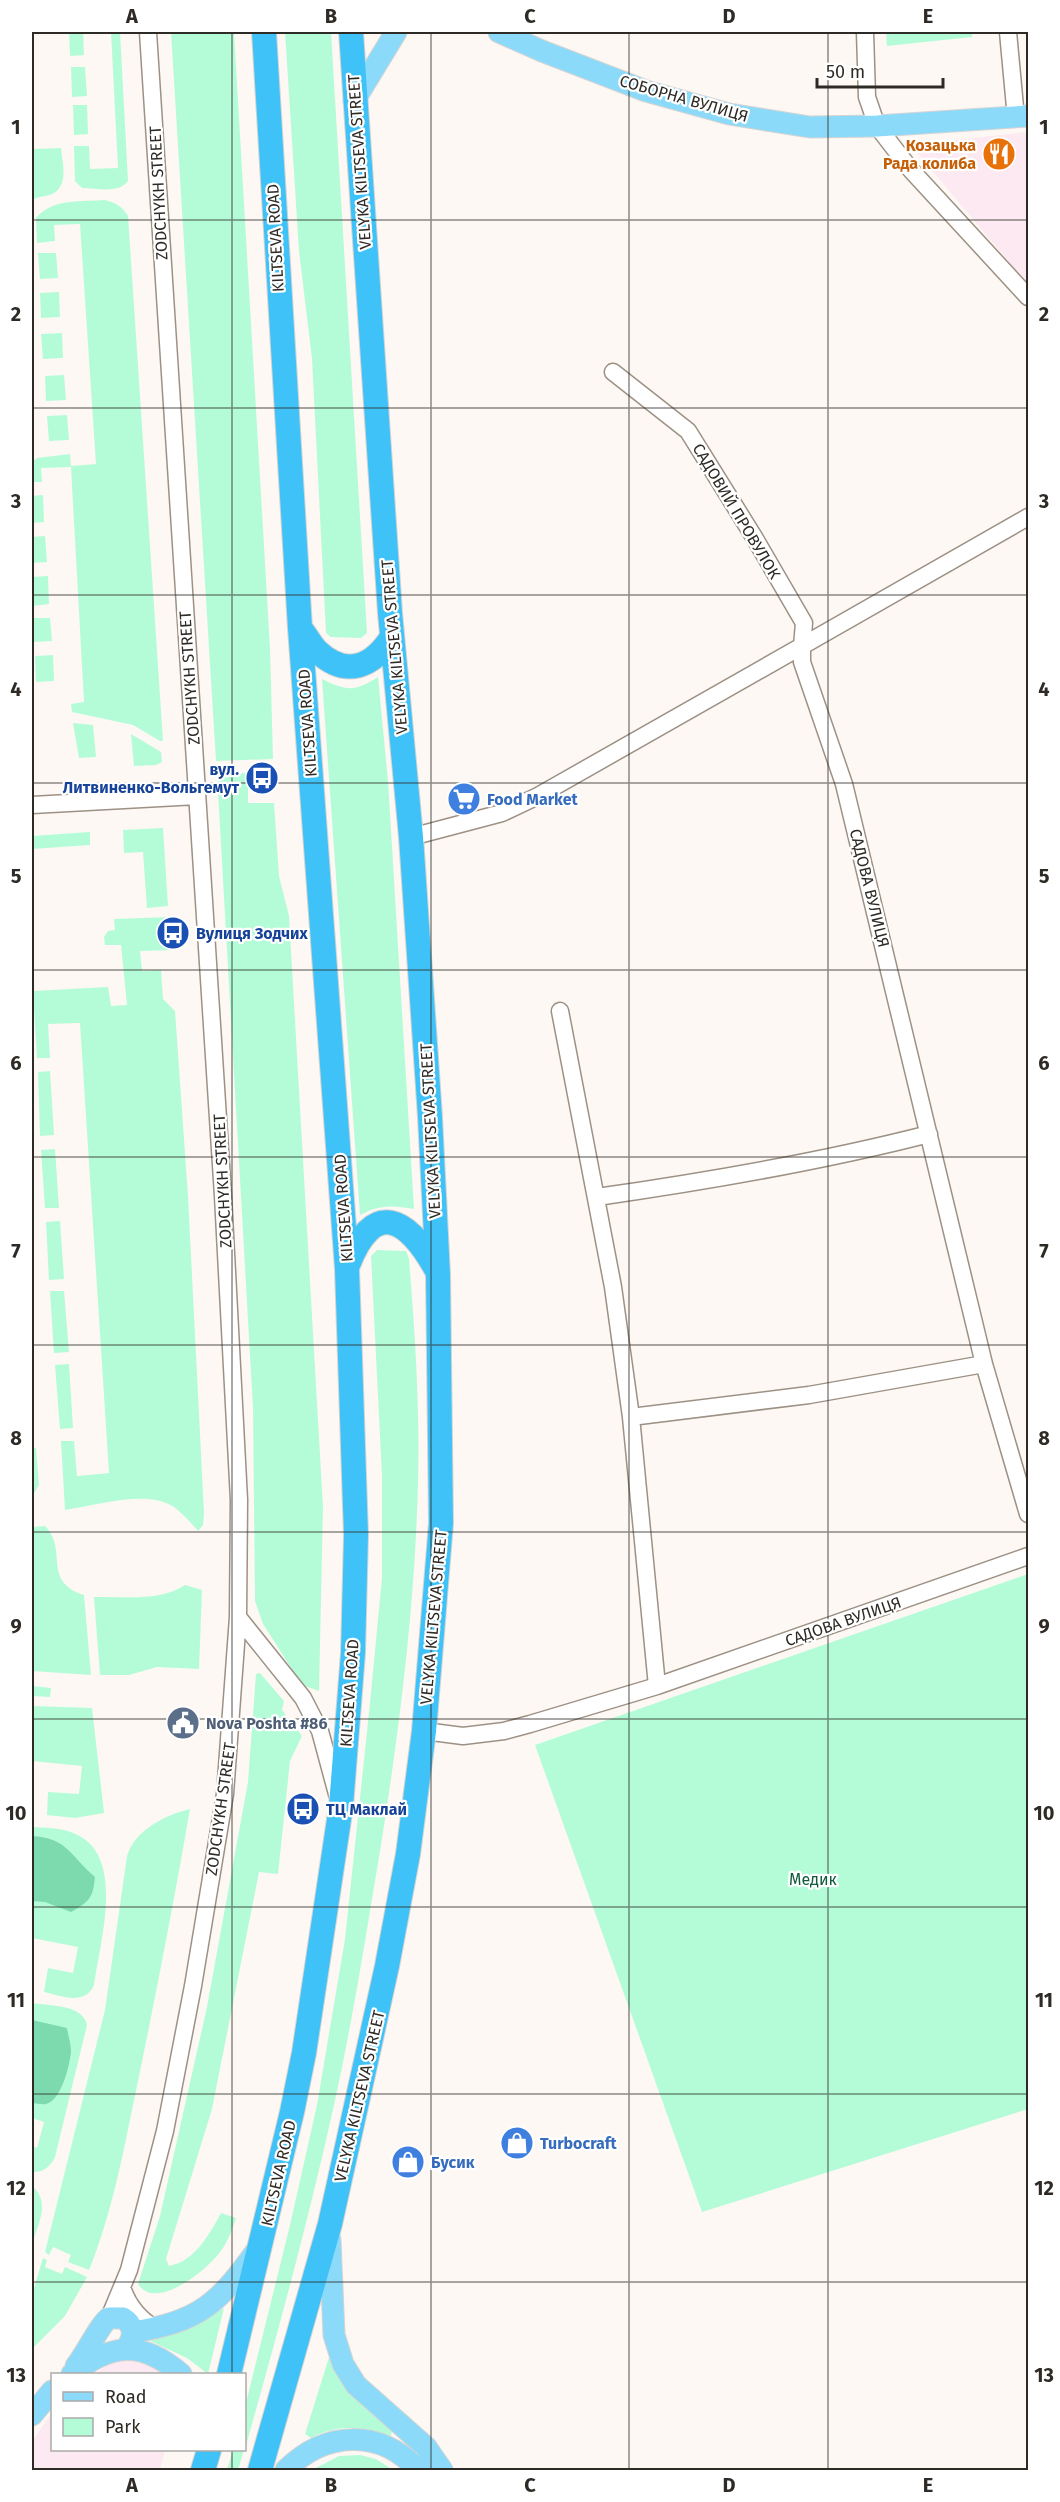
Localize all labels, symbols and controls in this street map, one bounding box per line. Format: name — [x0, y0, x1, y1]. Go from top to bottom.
text: A — [125, 4, 139, 28]
text: B — [325, 4, 337, 28]
text: C — [524, 4, 536, 28]
text: D — [722, 4, 736, 28]
text: E — [923, 4, 933, 28]
scale bar — [817, 51, 943, 89]
text: 50 m — [826, 61, 865, 83]
street label: СОБОРНА ВУЛИЦЯ — [617, 71, 750, 126]
street label: VELYKA KILTSEVA STREET — [344, 73, 375, 250]
text: 1 — [11, 115, 21, 139]
text: 1 — [1039, 115, 1049, 139]
street label: ZODCHYKH STREET — [145, 125, 171, 260]
place label: Козацька Рада колиба — [883, 136, 976, 173]
restaurant icon: Козацька Рада колиба — [981, 136, 1017, 172]
street label: KILTSEVA ROAD — [263, 184, 288, 292]
text: 2 — [11, 302, 21, 326]
text: 2 — [1039, 302, 1049, 326]
street label: САДОВИЙ ПРОВУЛОК — [689, 440, 785, 583]
text: 3 — [10, 489, 21, 513]
text: 3 — [1038, 489, 1049, 513]
street label: VELYKA KILTSEVA STREET — [377, 558, 412, 735]
street label: ZODCHYKH STREET — [175, 610, 204, 746]
street label: KILTSEVA ROAD — [294, 668, 321, 778]
text: 4 — [10, 677, 22, 701]
text: 4 — [1038, 677, 1050, 701]
place label: вул. Литвиненко-Вольгемут — [63, 760, 239, 797]
bus stop icon: вул. Литвиненко-Вольгемут — [244, 760, 280, 796]
supermarket icon: Food Market — [446, 781, 482, 817]
place label: Food Market — [487, 790, 579, 809]
street label: САДОВА ВУЛИЦЯ — [846, 827, 893, 949]
text: 5 — [11, 864, 22, 888]
text: 5 — [1039, 864, 1050, 888]
bus stop icon: Вулиця Зодчих — [155, 915, 191, 951]
place label: Вулиця Зодчих — [196, 924, 309, 943]
street label: VELYKA KILTSEVA STREET — [416, 1042, 445, 1219]
text: 6 — [10, 1051, 22, 1075]
text: 6 — [1038, 1051, 1050, 1075]
street label: ZODCHYKH STREET — [209, 1113, 235, 1248]
street label: KILTSEVA ROAD — [330, 1153, 357, 1263]
text: 7 — [11, 1239, 21, 1263]
text: 7 — [1039, 1239, 1049, 1263]
text: 8 — [10, 1426, 22, 1450]
text: 8 — [1038, 1426, 1050, 1450]
street label: VELYKA KILTSEVA STREET — [416, 1528, 451, 1705]
street label: САДОВА ВУЛИЦЯ — [783, 1593, 904, 1650]
text: 9 — [10, 1614, 22, 1638]
text: 9 — [1038, 1614, 1050, 1638]
street label: KILTSEVA ROAD — [336, 1638, 363, 1748]
public building icon: Nova Poshta #86 — [165, 1705, 201, 1741]
place label: Nova Poshta #86 — [206, 1714, 327, 1733]
street label: ZODCHYKH STREET — [202, 1741, 239, 1877]
bus stop icon: ТЦ Маклай — [285, 1791, 321, 1827]
place label: ТЦ Маклай — [326, 1800, 407, 1819]
text: 10 — [6, 1801, 26, 1825]
text: 10 — [1034, 1801, 1054, 1825]
park label: Медик — [789, 1870, 838, 1889]
text: 11 — [7, 1988, 25, 2012]
text: 11 — [1035, 1988, 1053, 2012]
street label: VELYKA KILTSEVA STREET — [330, 2008, 389, 2184]
street label: KILTSEVA ROAD — [257, 2118, 300, 2228]
shop icon: Turbocraft — [499, 2125, 535, 2161]
place label: Turbocraft — [540, 2134, 617, 2153]
shop icon: Бусик — [390, 2144, 426, 2180]
place label: Бусик — [431, 2153, 475, 2172]
text: 12 — [6, 2176, 26, 2200]
text: 12 — [1034, 2176, 1054, 2200]
text: 13 — [6, 2363, 26, 2387]
text: 13 — [1034, 2363, 1054, 2387]
legend — [51, 2373, 246, 2451]
text: Road — [105, 2386, 147, 2408]
text: Park — [105, 2416, 141, 2438]
text: A — [125, 2473, 139, 2497]
text: B — [325, 2473, 337, 2497]
text: C — [524, 2473, 536, 2497]
text: D — [722, 2473, 736, 2497]
text: E — [923, 2473, 933, 2497]

